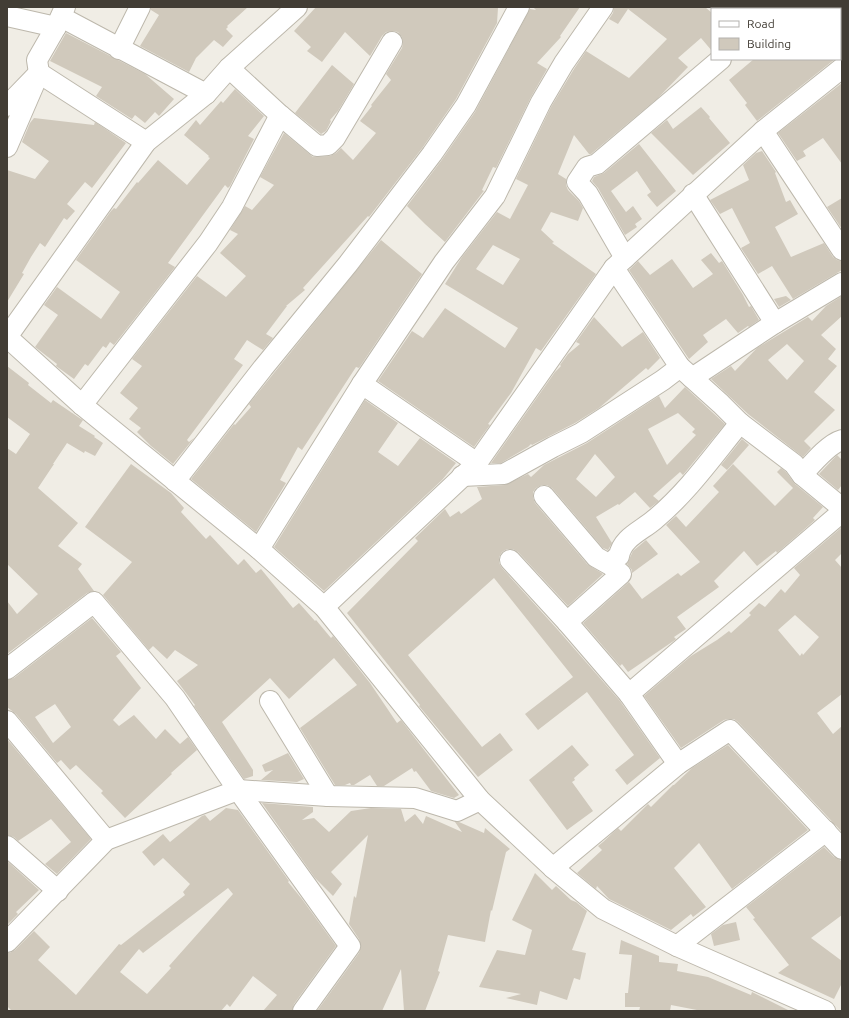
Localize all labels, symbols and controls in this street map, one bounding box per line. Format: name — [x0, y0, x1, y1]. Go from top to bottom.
legend — [711, 8, 841, 60]
text: Road — [747, 17, 775, 30]
text: Building — [747, 37, 791, 50]

